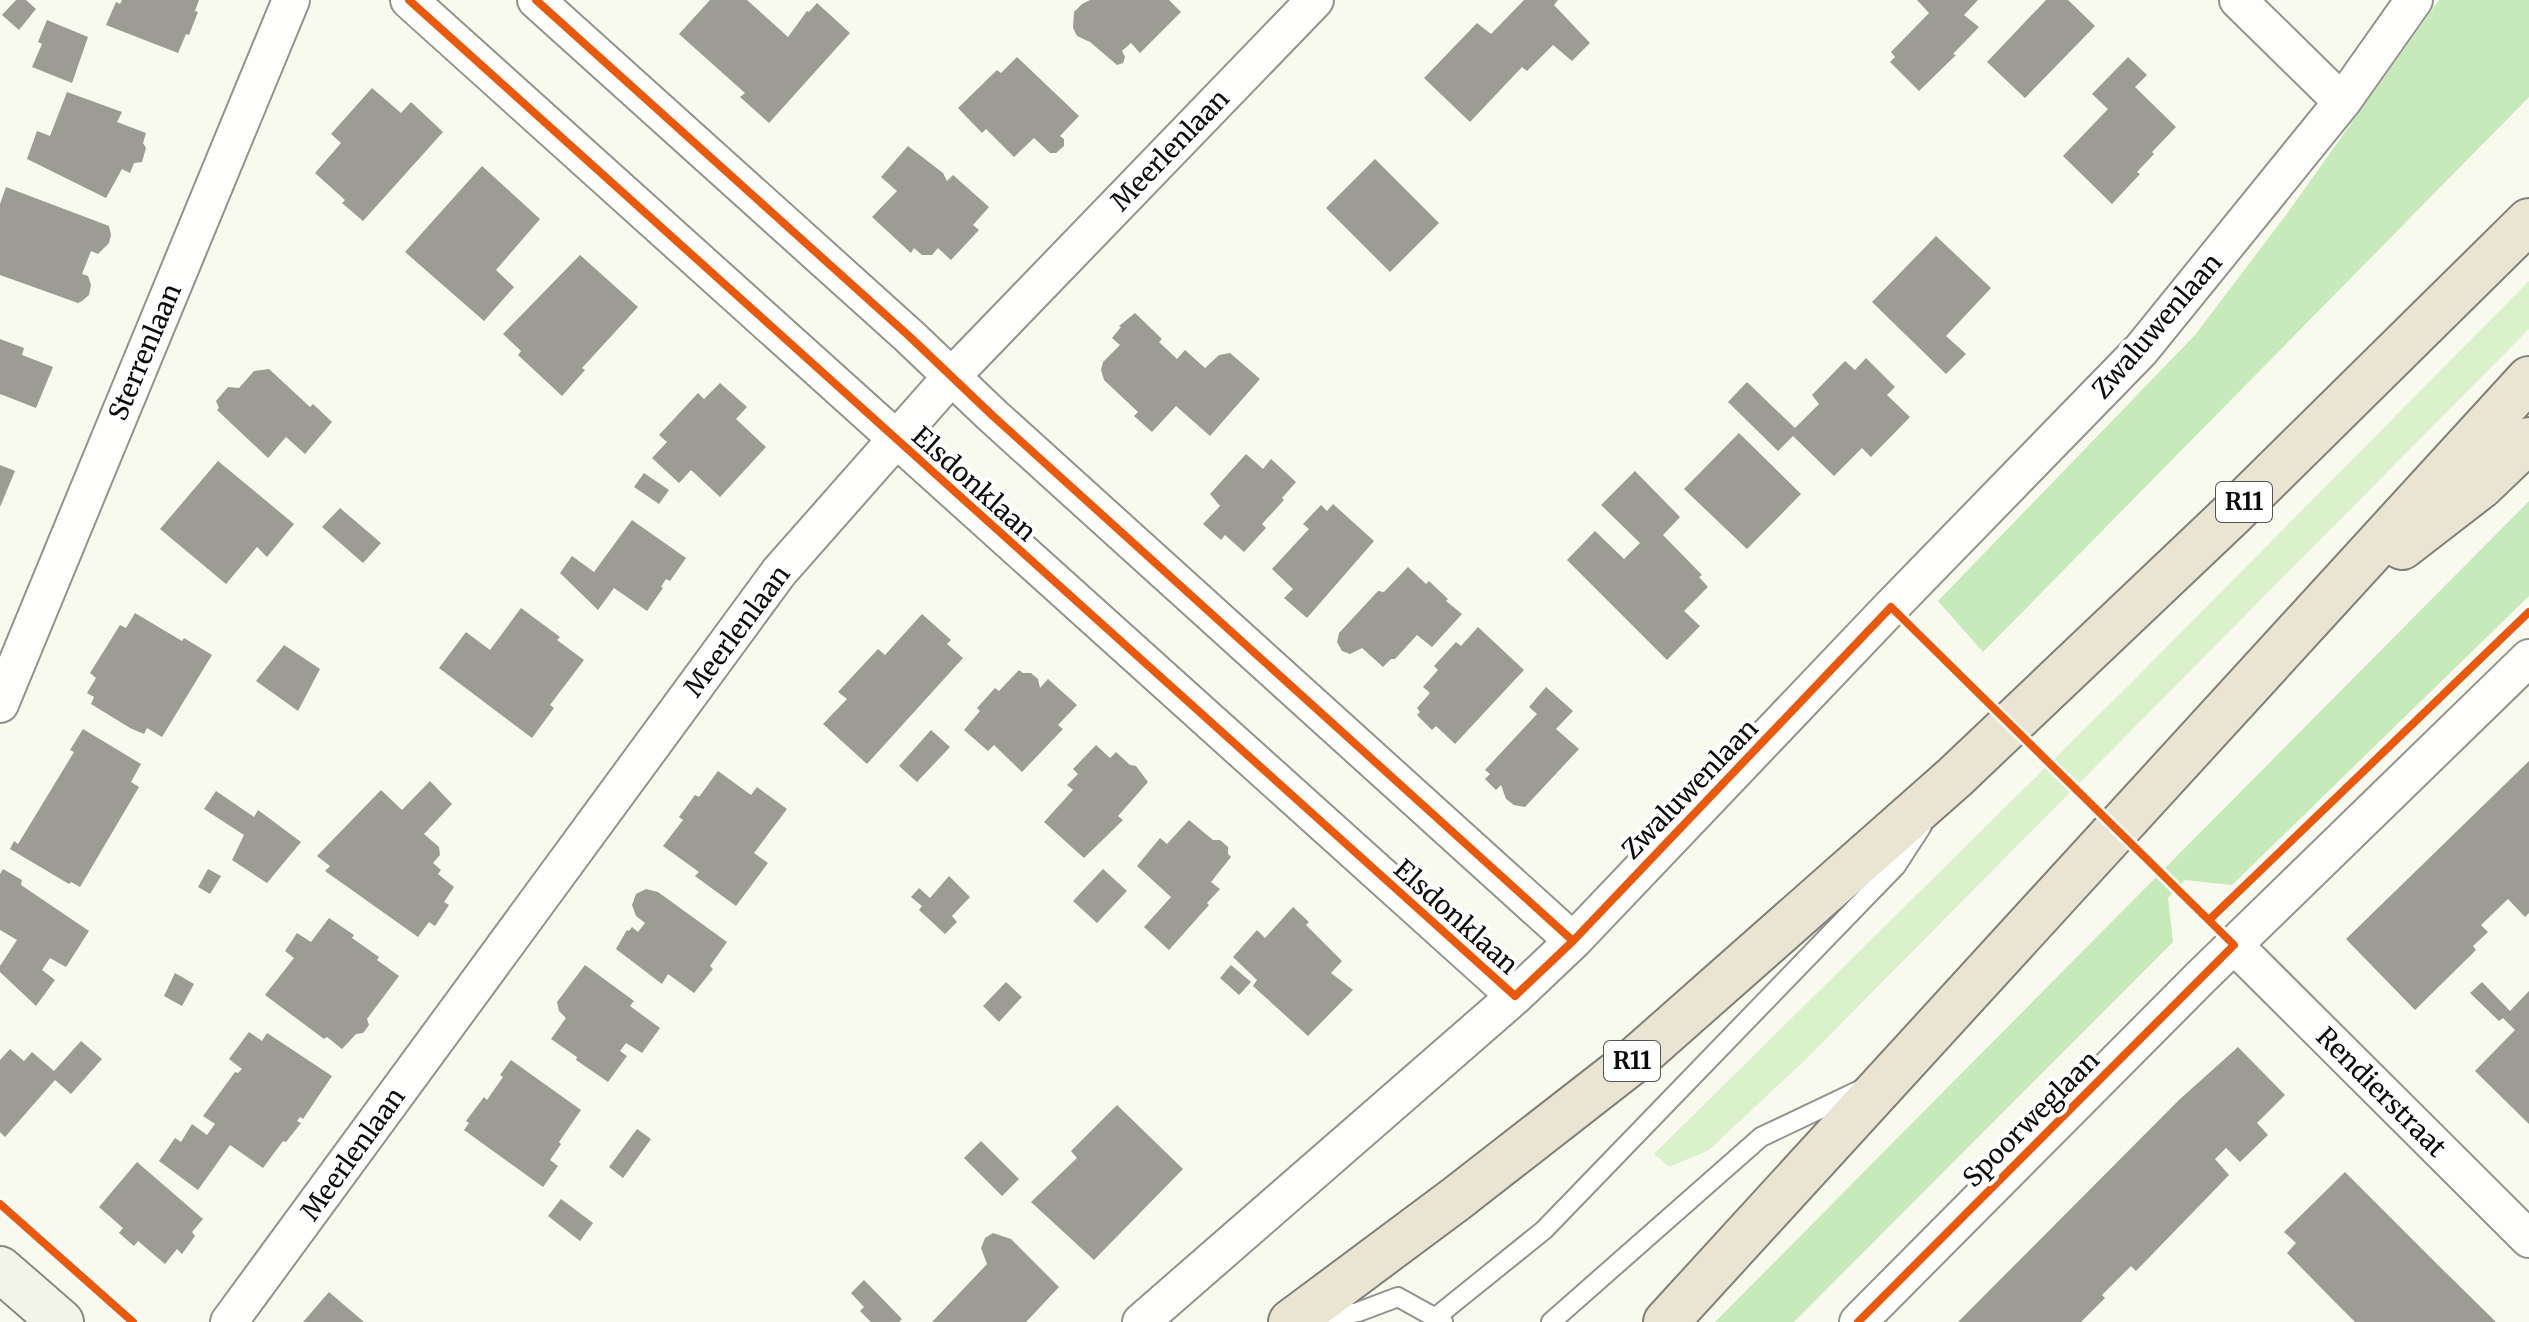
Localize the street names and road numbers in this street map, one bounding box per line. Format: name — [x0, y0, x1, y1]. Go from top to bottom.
street label: Meerlenlaan — [1103, 82, 1236, 217]
street label: Zwaluwenlaan — [2085, 246, 2229, 405]
street label: Sterrenlaan — [101, 278, 188, 425]
street label: Elsdonklaan — [905, 419, 1043, 548]
road number: R11 — [2216, 482, 2272, 522]
street label: Meerlenlaan — [676, 558, 797, 703]
street label: Zwaluwenlaan — [1615, 712, 1765, 865]
street label: Elsdonklaan — [1387, 852, 1525, 981]
street label: Rendierstraat — [2309, 1020, 2453, 1164]
road number: R11 — [1604, 1041, 1660, 1081]
street label: Spoorweglaan — [1955, 1043, 2106, 1194]
street label: Meerlenlaan — [293, 1081, 412, 1227]

